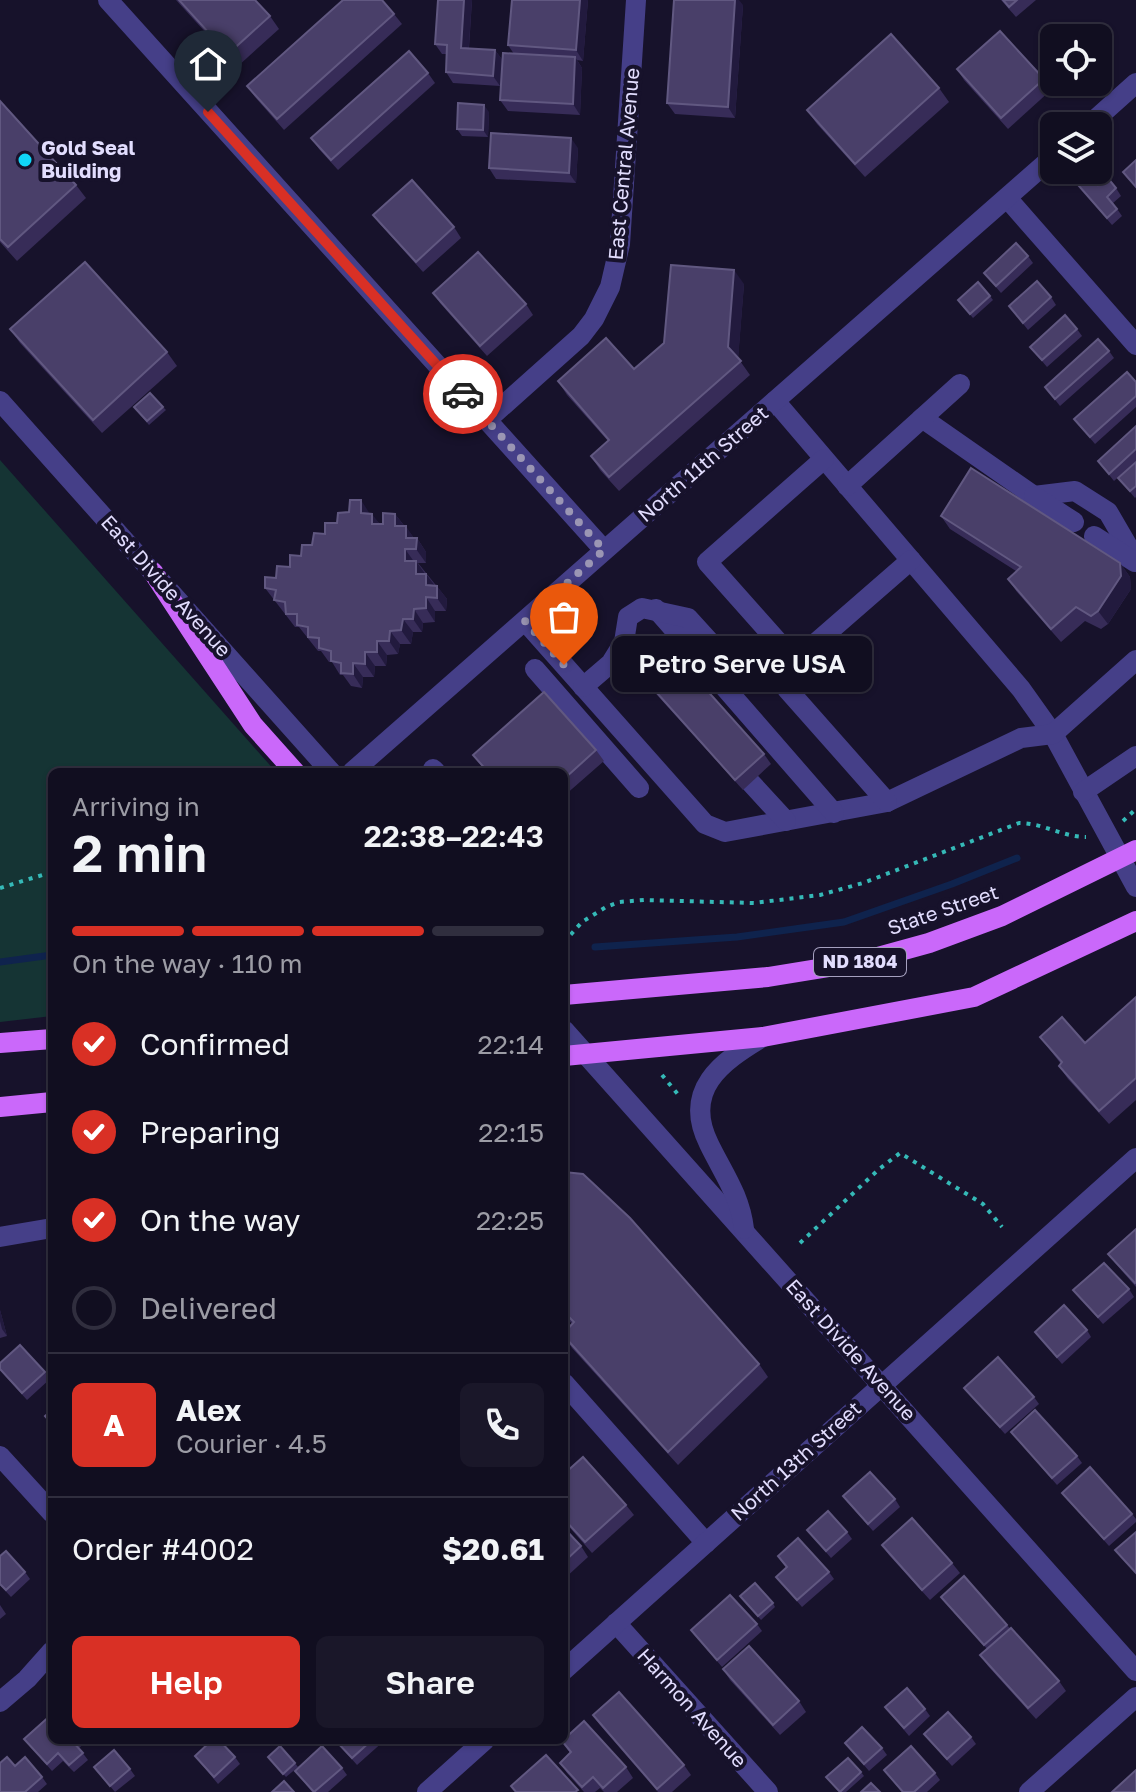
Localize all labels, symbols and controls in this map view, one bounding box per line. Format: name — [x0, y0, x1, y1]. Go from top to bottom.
map controls — [1040, 24, 1112, 184]
button: locate — [1040, 24, 1112, 96]
pin — [174, 30, 242, 112]
icon: home — [186, 42, 230, 86]
street label: East Central Avenue — [603, 67, 643, 261]
button: layers — [1040, 112, 1112, 184]
place label: Gold Seal Building — [41, 135, 135, 182]
marker: Gold Seal Building — [16, 151, 34, 169]
courier — [423, 354, 503, 434]
icon: car — [441, 372, 485, 416]
street label: North 11th Street — [632, 400, 772, 526]
street label: East Divide Avenue — [97, 510, 237, 661]
pin — [530, 583, 598, 665]
icon: bag — [542, 595, 586, 639]
callout: Petro Serve USA — [612, 637, 872, 693]
text: Petro Serve USA — [638, 648, 846, 679]
text: Arriving in — [72, 791, 200, 822]
text: 22:38–22:43 — [364, 818, 544, 854]
text: 2 min — [72, 821, 207, 883]
street label: State Street — [884, 879, 1001, 939]
text: On the way · 110 m — [72, 948, 303, 979]
road number: ND 1804 — [814, 948, 906, 976]
icon: check — [72, 1022, 116, 1066]
text: Confirmed — [140, 1026, 290, 1062]
text: 22:14 — [478, 1029, 544, 1060]
icon: check — [72, 1110, 116, 1154]
text: Preparing — [140, 1114, 281, 1150]
text: 22:15 — [478, 1117, 544, 1148]
icon: check — [72, 1198, 116, 1242]
text: On the way — [140, 1202, 300, 1238]
text: 22:25 — [476, 1205, 544, 1236]
street label: East Divide Avenue — [782, 1274, 922, 1425]
text: Delivered — [140, 1290, 277, 1326]
button: phone — [460, 1383, 544, 1467]
text: Alex — [176, 1392, 241, 1428]
street label: North 13th Street — [725, 1396, 865, 1525]
text: A — [103, 1407, 125, 1443]
text: Courier · 4.5 — [176, 1428, 327, 1459]
text: Order #4002 — [72, 1531, 254, 1567]
text: $20.61 — [442, 1531, 544, 1567]
button: Help — [72, 1636, 300, 1728]
button: Share — [316, 1636, 544, 1728]
street label: Harmon Avenue — [633, 1643, 752, 1772]

